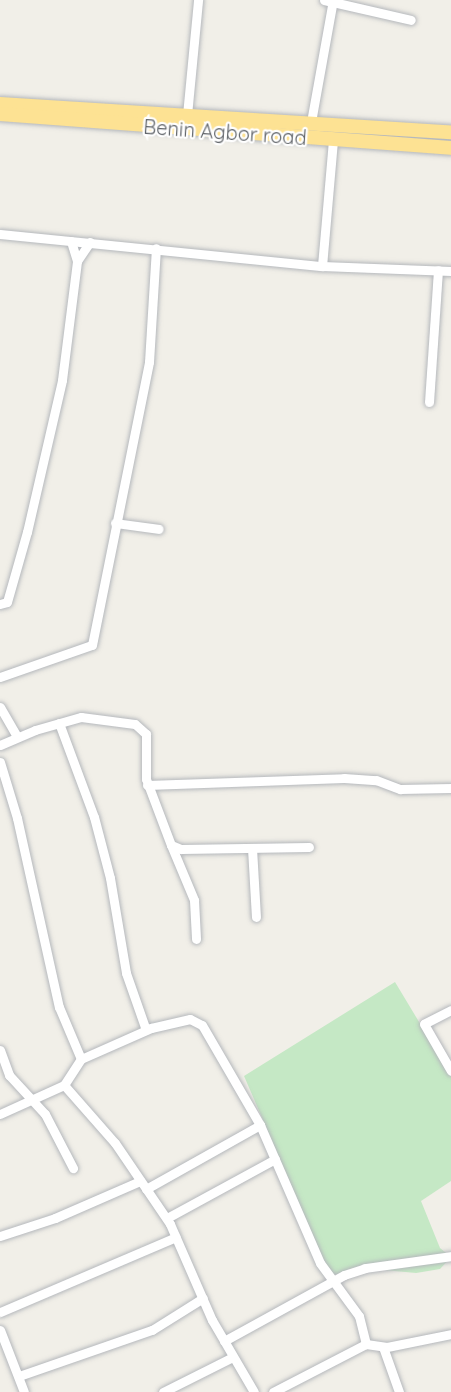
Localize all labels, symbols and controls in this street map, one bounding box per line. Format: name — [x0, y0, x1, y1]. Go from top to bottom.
street label: Benin Agbor road — [143, 114, 307, 150]

